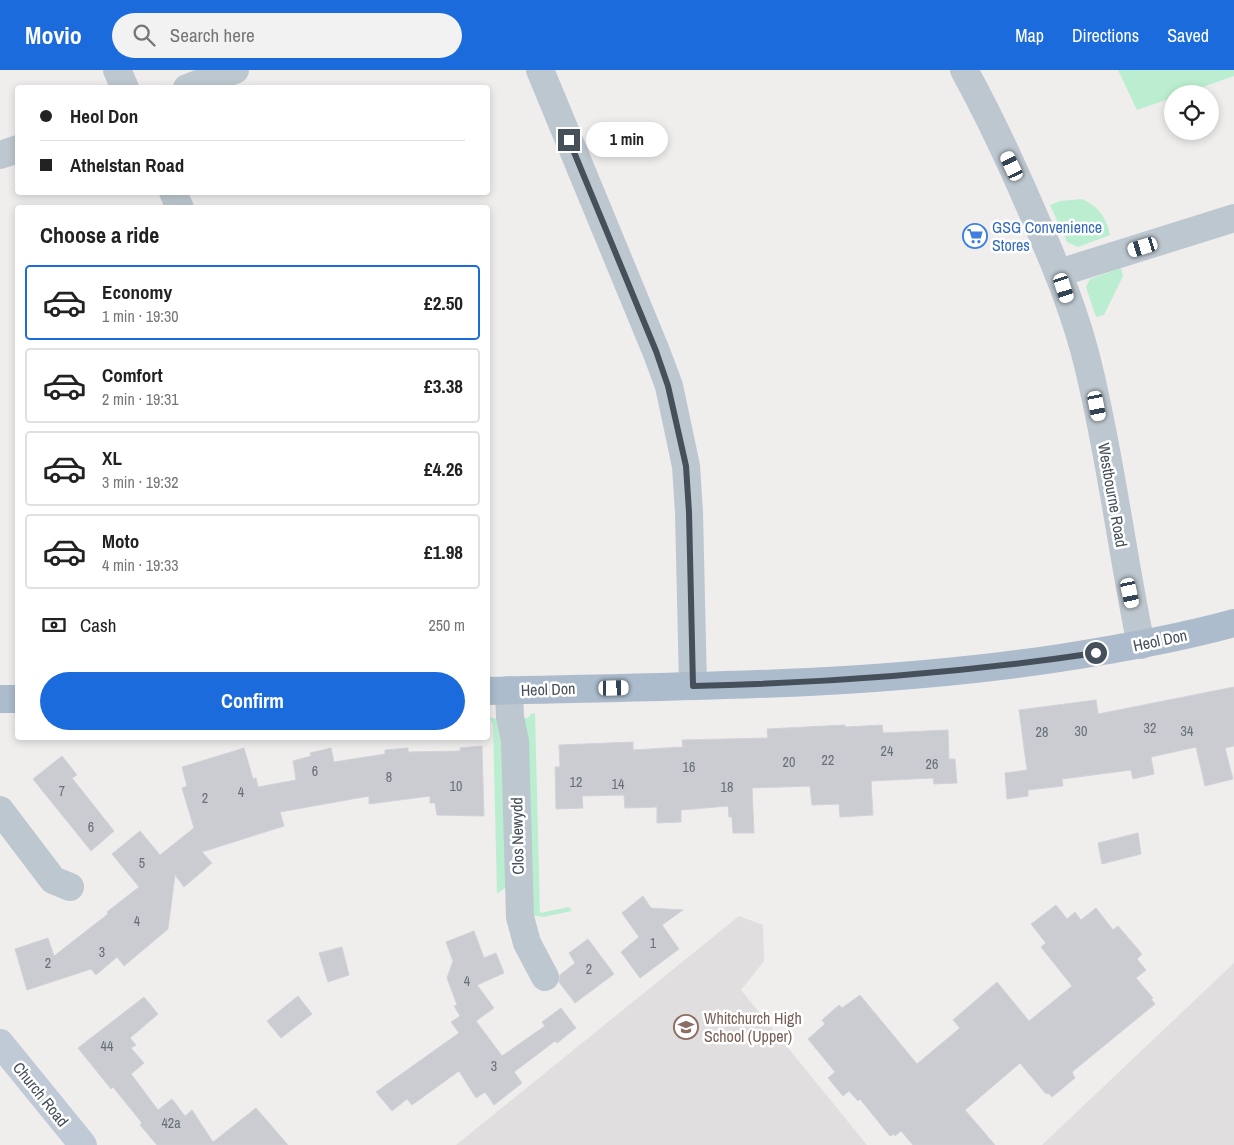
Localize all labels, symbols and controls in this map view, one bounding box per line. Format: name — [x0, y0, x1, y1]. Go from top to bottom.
search box — [112, 13, 462, 58]
text: Movio — [25, 19, 82, 51]
icon: search — [130, 21, 158, 49]
text: Search here — [170, 22, 255, 48]
text: Map — [1015, 23, 1044, 48]
text: Directions — [1072, 23, 1139, 48]
text: Saved — [1167, 23, 1209, 48]
map controls — [1164, 85, 1219, 140]
button: locate — [1164, 85, 1219, 140]
text: Heol Don — [70, 103, 138, 129]
callout: 1 min — [586, 122, 669, 158]
text: 1 min — [610, 128, 644, 150]
route end — [558, 129, 580, 151]
car — [998, 149, 1025, 183]
text: Athelstan Road — [70, 152, 184, 178]
place label: GSG Convenience Stores — [992, 216, 1102, 256]
text: Choose a ride — [40, 220, 159, 250]
supermarket icon: GSG Convenience Stores — [962, 223, 988, 249]
car — [1126, 235, 1159, 259]
car — [1052, 271, 1075, 305]
text: Economy — [102, 279, 172, 305]
icon: car — [42, 280, 87, 325]
text: £2.50 — [424, 290, 463, 316]
text: 1 min · 19:30 — [102, 305, 179, 327]
text: Comfort — [102, 362, 163, 388]
icon: car — [42, 363, 87, 408]
text: £3.38 — [424, 373, 463, 399]
text: 2 min · 19:31 — [102, 388, 179, 410]
car — [1086, 390, 1107, 422]
street label: Westbourne Road — [1093, 441, 1133, 549]
text: XL — [102, 445, 122, 471]
icon: car — [42, 446, 87, 491]
text: £4.26 — [424, 456, 463, 482]
text: 3 min · 19:32 — [102, 471, 179, 493]
text: Moto — [102, 528, 139, 554]
icon: car — [42, 529, 87, 574]
text: £1.98 — [424, 539, 463, 565]
text: 4 min · 19:33 — [102, 554, 179, 576]
car — [1119, 577, 1140, 609]
icon: cash — [40, 611, 68, 639]
text: Cash — [80, 612, 116, 638]
text: 250 m — [429, 614, 465, 636]
street label: Heol Don — [1131, 624, 1189, 656]
route start — [1085, 642, 1107, 664]
button: Confirm — [40, 672, 465, 730]
street label: Heol Don — [520, 677, 576, 701]
car — [598, 680, 629, 696]
house number: 32 — [1144, 719, 1156, 737]
house number: 30 — [1075, 722, 1087, 740]
house number: 34 — [1181, 722, 1194, 740]
house number: 28 — [1036, 723, 1048, 741]
house number: 24 — [881, 742, 894, 760]
house number: 22 — [822, 751, 834, 769]
house number: 20 — [783, 753, 795, 771]
house number: 26 — [926, 755, 938, 773]
house number: 16 — [683, 758, 695, 776]
house number: 6 — [312, 762, 318, 780]
house number: 8 — [386, 768, 392, 786]
house number: 12 — [570, 773, 582, 791]
house number: 14 — [612, 775, 625, 793]
house number: 10 — [450, 777, 462, 795]
house number: 18 — [721, 778, 733, 796]
house number: 7 — [59, 782, 65, 800]
house number: 4 — [238, 783, 245, 801]
house number: 2 — [202, 789, 208, 807]
street label: Clos Newydd — [505, 797, 529, 875]
house number: 6 — [88, 818, 94, 836]
house number: 5 — [139, 854, 145, 872]
house number: 4 — [134, 912, 141, 930]
house number: 1 — [650, 934, 657, 952]
house number: 3 — [99, 943, 105, 961]
house number: 2 — [45, 954, 51, 972]
house number: 2 — [586, 960, 592, 978]
house number: 4 — [464, 972, 471, 990]
place label: Whitchurch High School (Upper) — [704, 1007, 802, 1047]
school or university icon: Whitchurch High School (Upper) — [673, 1014, 699, 1040]
house number: 44 — [101, 1037, 114, 1055]
street label: Church Road — [8, 1057, 74, 1131]
house number: 3 — [491, 1057, 497, 1075]
house number: 42a — [161, 1114, 181, 1132]

